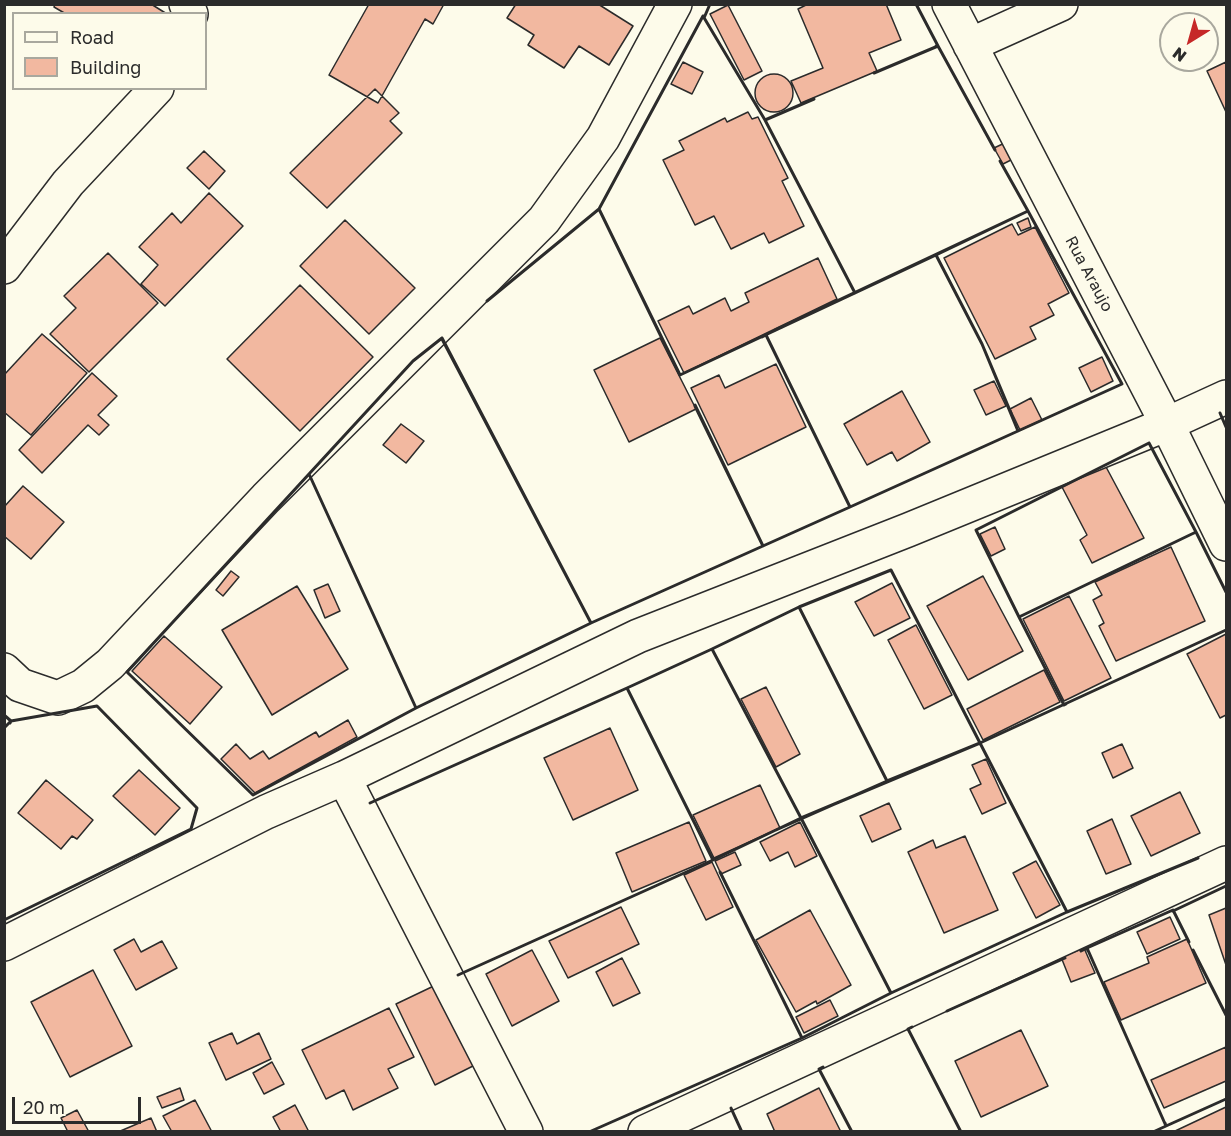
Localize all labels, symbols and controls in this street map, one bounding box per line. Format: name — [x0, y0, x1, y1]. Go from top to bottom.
legend — [12, 12, 207, 90]
north arrow — [1159, 12, 1219, 72]
text: Road — [70, 26, 114, 48]
text: N — [1168, 43, 1190, 66]
text: Building — [70, 56, 141, 78]
street label: Rua Araujo — [1061, 233, 1117, 315]
scale bar — [15, 1085, 144, 1123]
text: 20 m — [23, 1096, 65, 1118]

